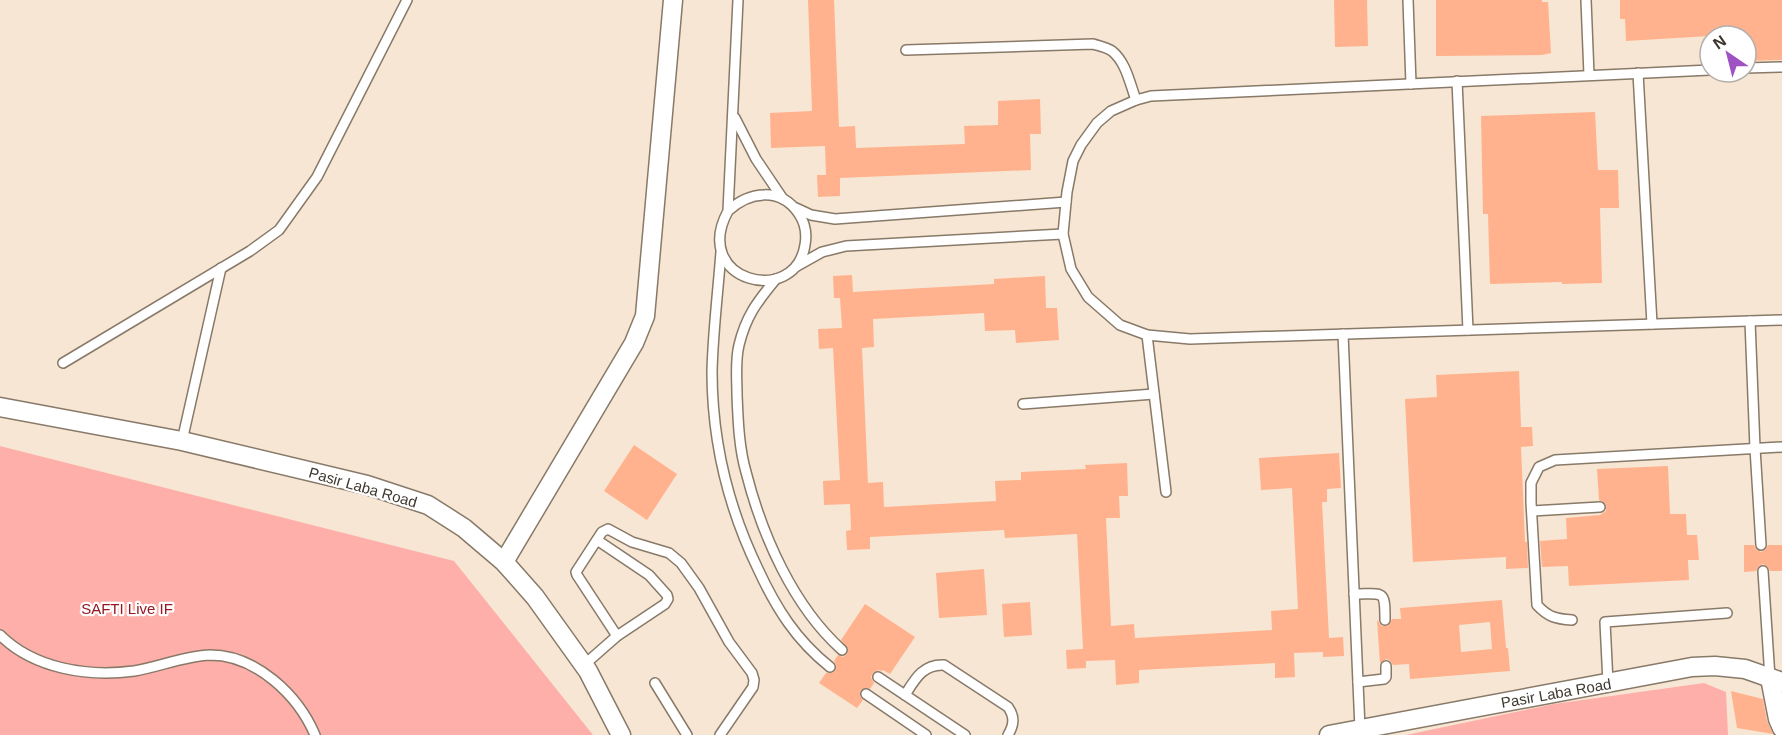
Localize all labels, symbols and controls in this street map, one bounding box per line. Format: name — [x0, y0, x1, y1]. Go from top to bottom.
north arrow — [1698, 24, 1758, 84]
text: N — [1710, 32, 1729, 52]
street label: Pasir Laba Road — [307, 463, 419, 511]
park label: SAFTI Live IF — [81, 600, 173, 617]
street label: Pasir Laba Road — [1499, 675, 1613, 711]

